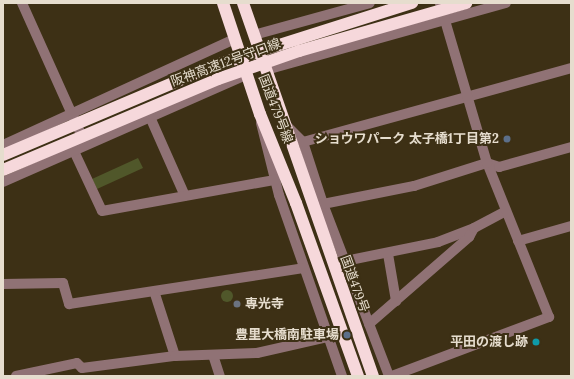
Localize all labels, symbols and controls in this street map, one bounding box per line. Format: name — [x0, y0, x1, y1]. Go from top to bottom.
street label: 阪神高速12号守口線 — [169, 36, 283, 90]
street label: 国道479号線 — [255, 72, 295, 146]
place label: ショウワパーク 太子橋1丁目第2 — [314, 131, 499, 147]
marker: ショウワパーク 太子橋1丁目第2 — [502, 134, 512, 144]
street label: 国道479号 — [336, 253, 372, 315]
place label: 専光寺 — [245, 296, 284, 312]
marker: 専光寺 — [232, 299, 242, 309]
place label: 豊里大橋南駐車場 — [235, 327, 339, 343]
marker: 豊里大橋南駐車場 — [342, 330, 352, 340]
place label: 平田の渡し跡 — [450, 334, 528, 350]
marker: 平田の渡し跡 — [531, 337, 541, 347]

